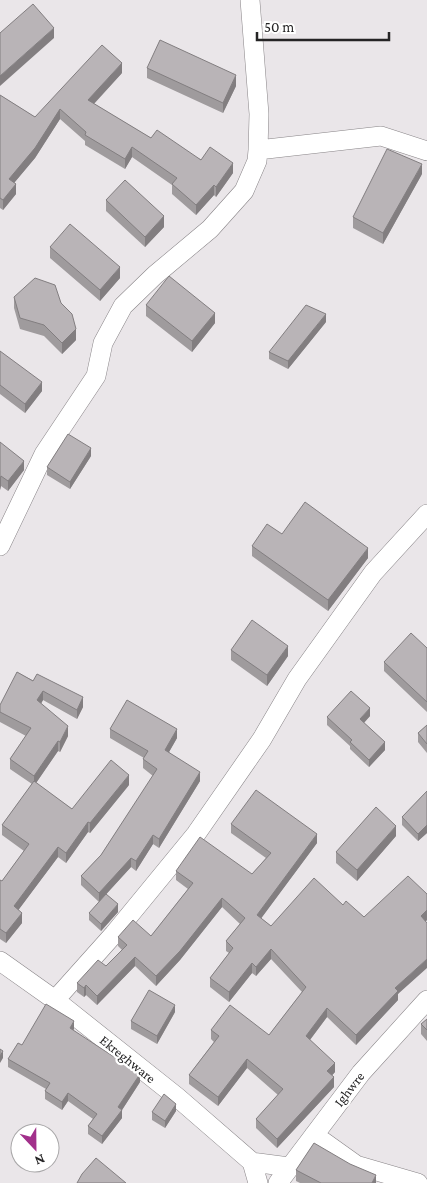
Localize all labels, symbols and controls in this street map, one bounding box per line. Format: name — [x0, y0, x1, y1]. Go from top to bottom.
scale bar — [257, 10, 390, 42]
text: 50 m — [264, 19, 294, 35]
street label: Ekreghware — [97, 1032, 159, 1086]
street label: Ighwre — [330, 1068, 368, 1110]
north arrow — [10, 1123, 60, 1173]
text: N — [32, 1151, 47, 1169]

